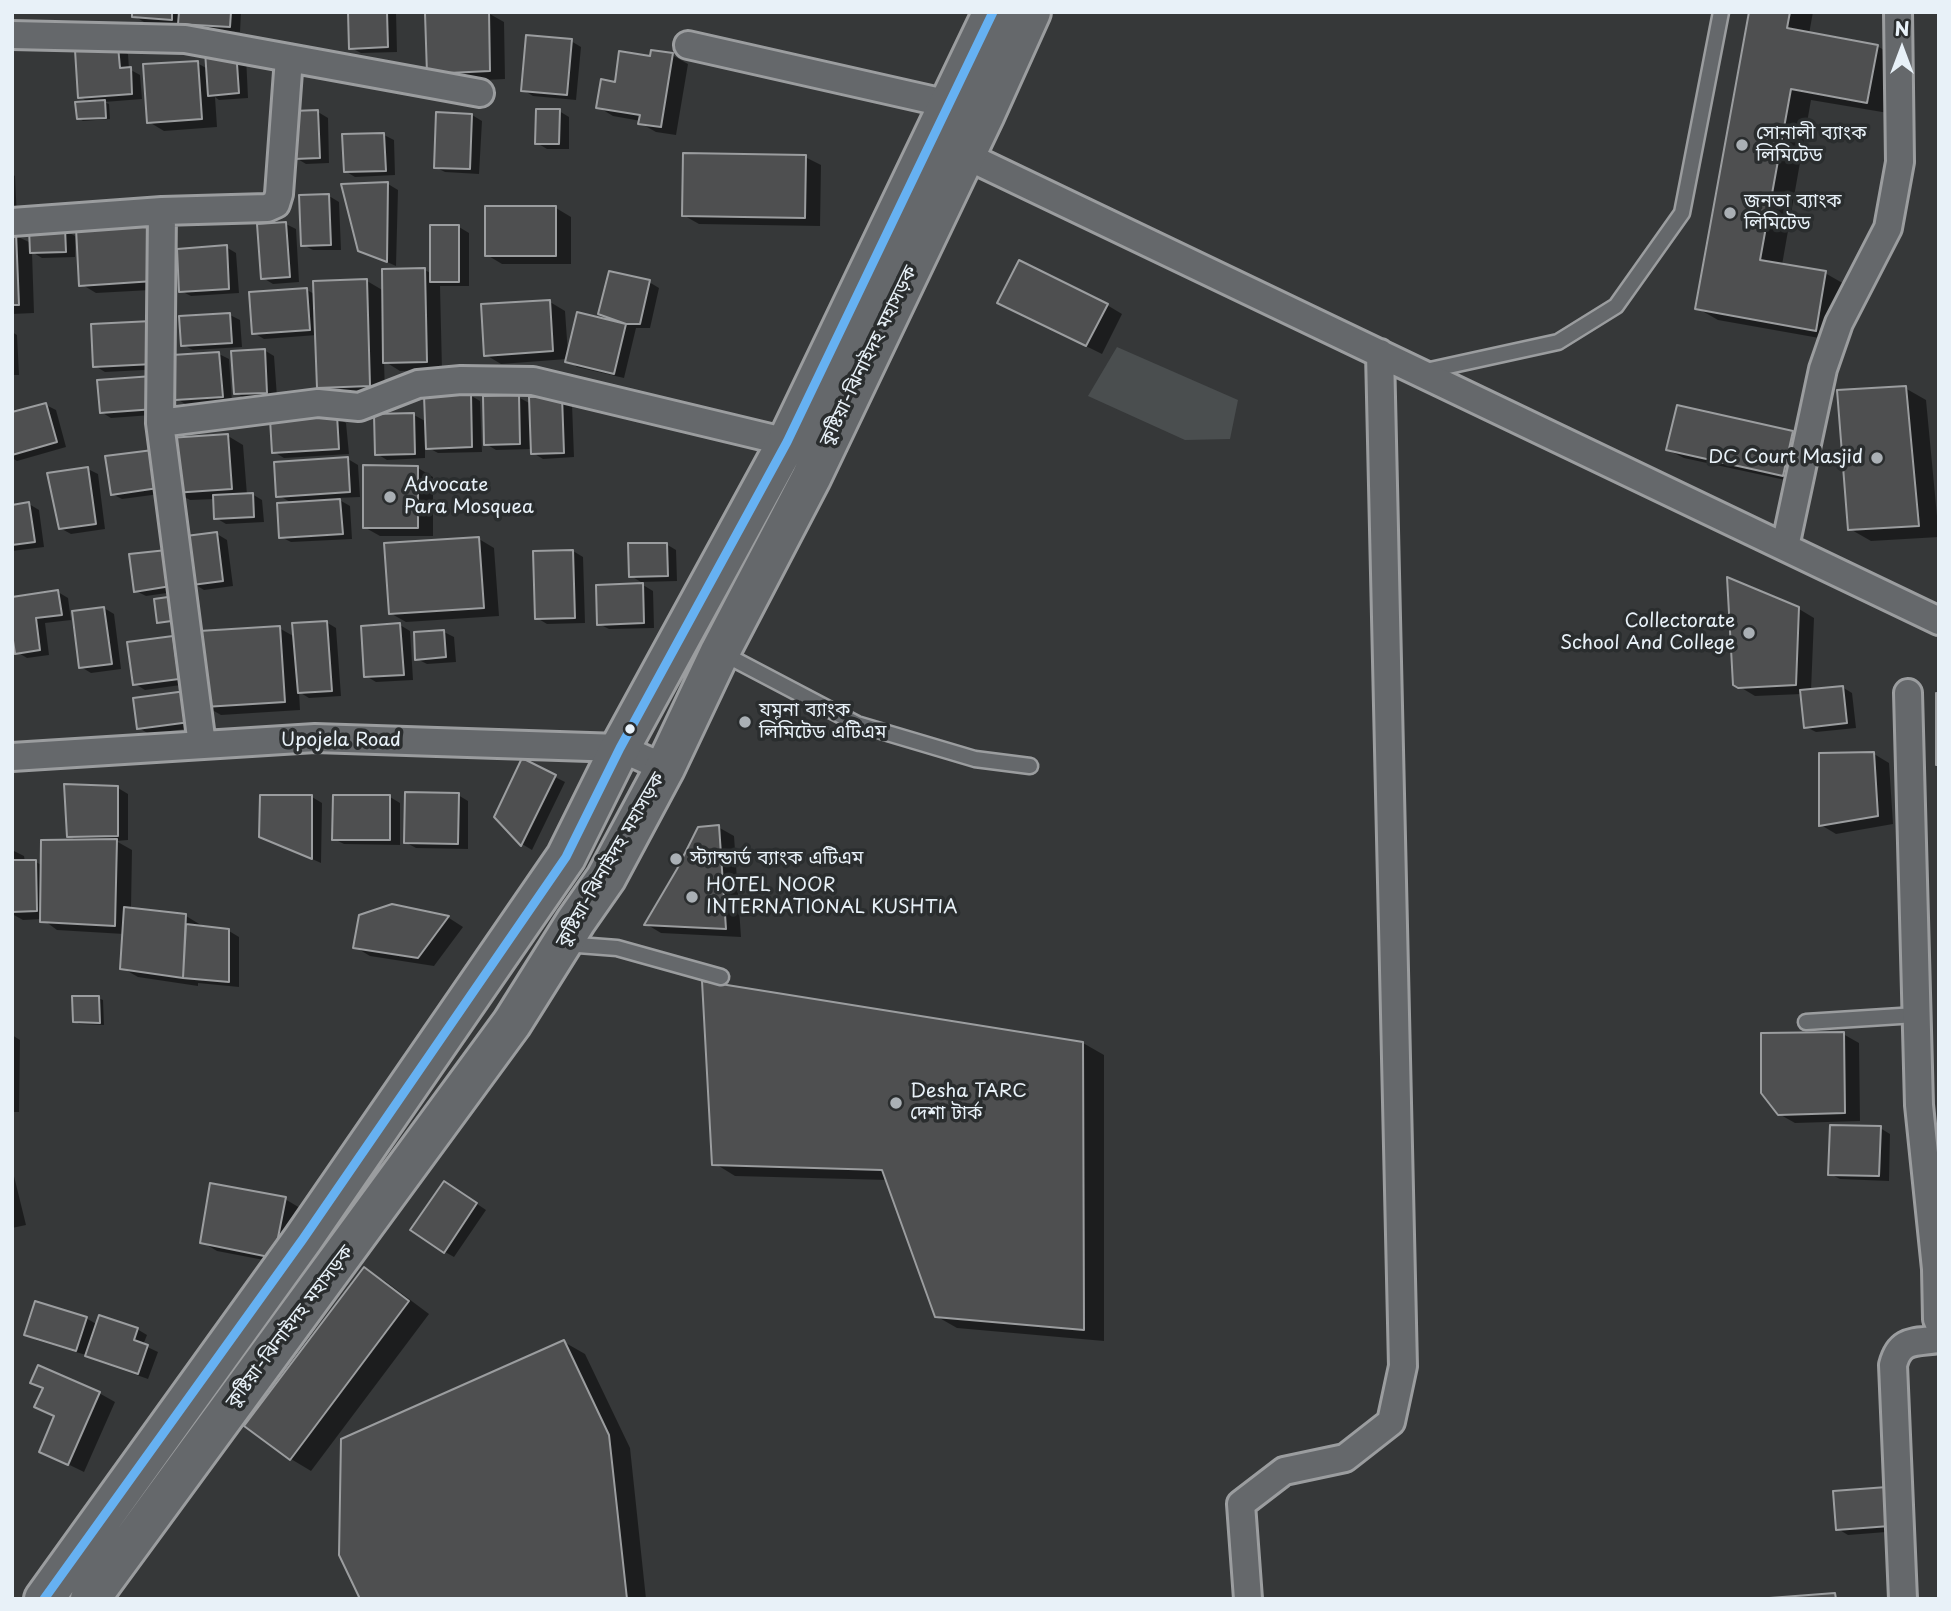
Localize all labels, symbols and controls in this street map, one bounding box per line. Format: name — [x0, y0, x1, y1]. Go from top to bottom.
north arrow — [1867, 14, 1937, 84]
text: N — [1894, 14, 1910, 42]
place label: সোনালী ব্যাংক লিমিটেড — [1756, 123, 1867, 167]
marker: সোনালী ব্যাংক লিমিটেড — [1734, 137, 1750, 153]
place label: জনতা ব্যাংক লিমিটেড — [1744, 191, 1842, 235]
marker: জনতা ব্যাংক লিমিটেড — [1722, 205, 1738, 221]
street label: কুষ্টিয়া-ঝিনাইদহ মহাসড়ক — [815, 262, 923, 450]
place label: DC Court Masjid — [1708, 447, 1863, 469]
marker: DC Court Masjid — [1869, 450, 1885, 466]
place label: Advocate Para Mosquea — [404, 475, 534, 519]
marker: Advocate Para Mosquea — [382, 489, 398, 505]
place label: Collectorate School And College — [1560, 611, 1735, 655]
marker: Collectorate School And College — [1741, 625, 1757, 641]
place label: যমুনা ব্যাংক লিমিটেড এটিএম — [759, 700, 886, 744]
marker: যমুনা ব্যাংক লিমিটেড এটিএম — [737, 714, 753, 730]
unlabelled marker — [623, 722, 637, 736]
street label: Upojela Road — [281, 730, 401, 752]
street label: কুষ্টিয়া-ঝিনাইদহ মহাসড়ক — [552, 769, 670, 951]
place label: স্ট্যান্ডার্ড ব্যাংক এটিএম — [690, 848, 863, 870]
marker: স্ট্যান্ডার্ড ব্যাংক এটিএম — [668, 851, 684, 867]
place label: HOTEL NOOR INTERNATIONAL KUSHTIA — [706, 875, 958, 919]
marker: HOTEL NOOR INTERNATIONAL KUSHTIA — [684, 889, 700, 905]
place label: Desha TARC দেশা টার্ক — [910, 1081, 1027, 1125]
marker: Desha TARC দেশা টার্ক — [888, 1095, 904, 1111]
street label: কুষ্টিয়া-ঝিনাইদহ মহাসড়ক — [221, 1241, 359, 1413]

